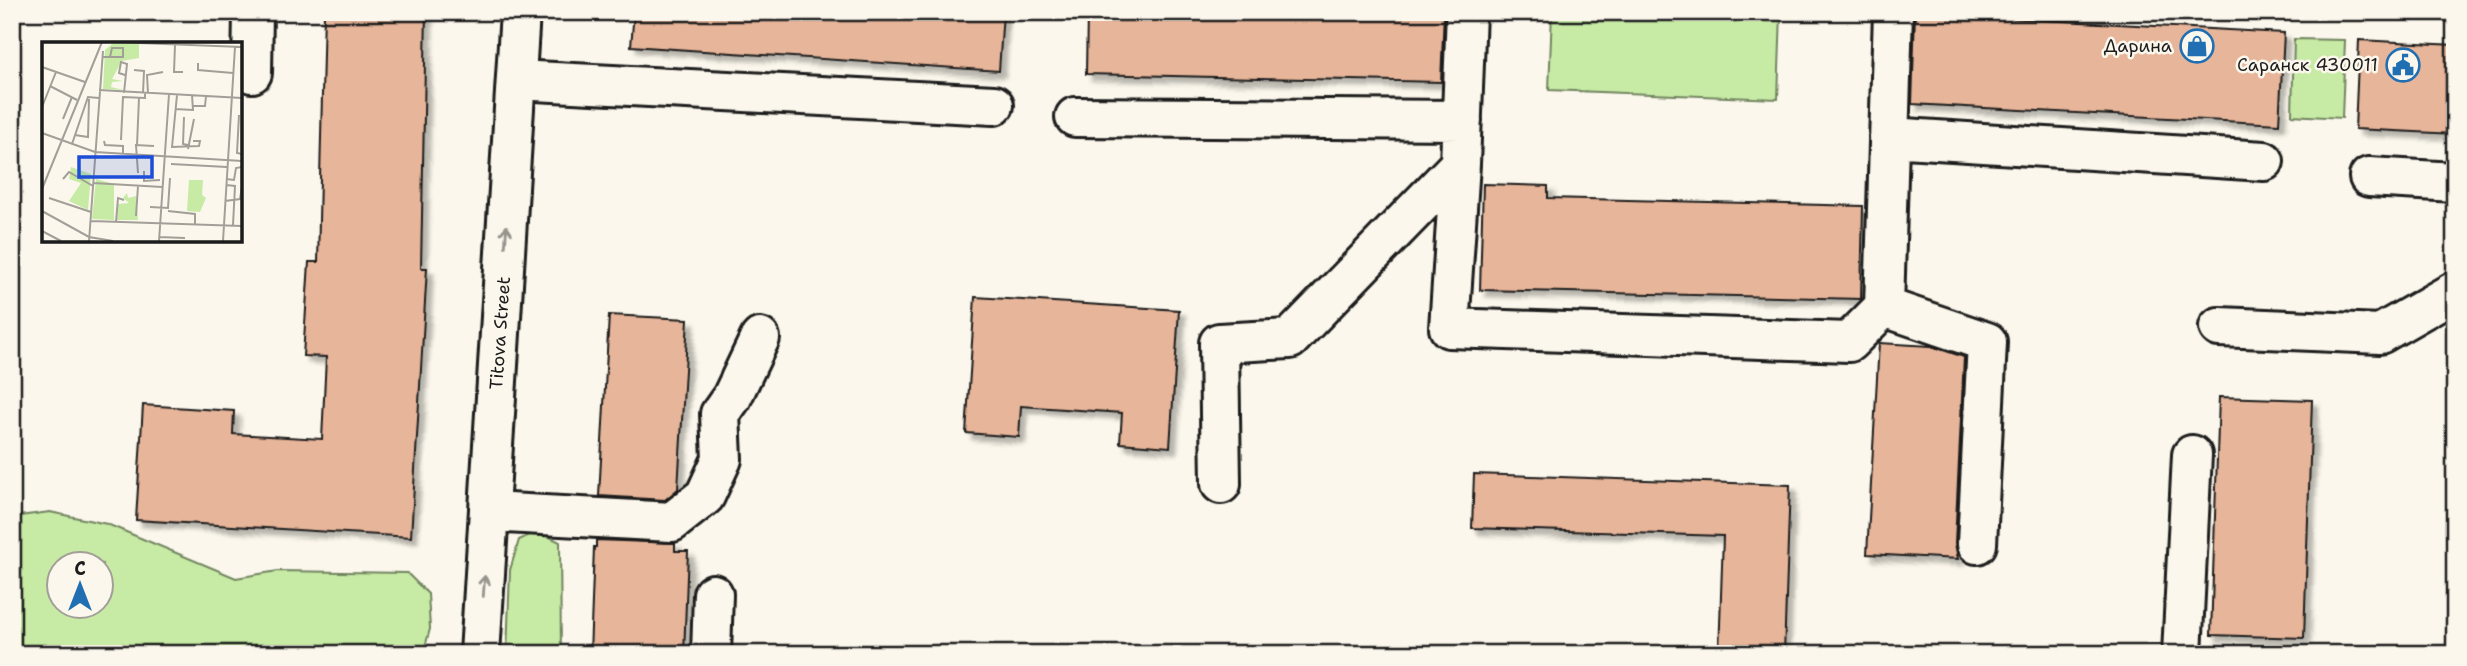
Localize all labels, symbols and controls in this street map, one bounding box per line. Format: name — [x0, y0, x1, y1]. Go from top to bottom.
shop icon: Дарина — [2178, 27, 2216, 65]
place label: Дарина — [2104, 34, 2172, 58]
inset map — [42, 42, 242, 242]
public building icon: Саранск 430011 — [2384, 46, 2422, 84]
place label: Саранск 430011 — [2237, 53, 2378, 77]
one-way arrow — [500, 226, 513, 248]
street label: Titova Street — [484, 276, 516, 390]
north arrow — [46, 550, 116, 620]
text: С — [74, 556, 86, 581]
one-way arrow — [478, 575, 491, 597]

